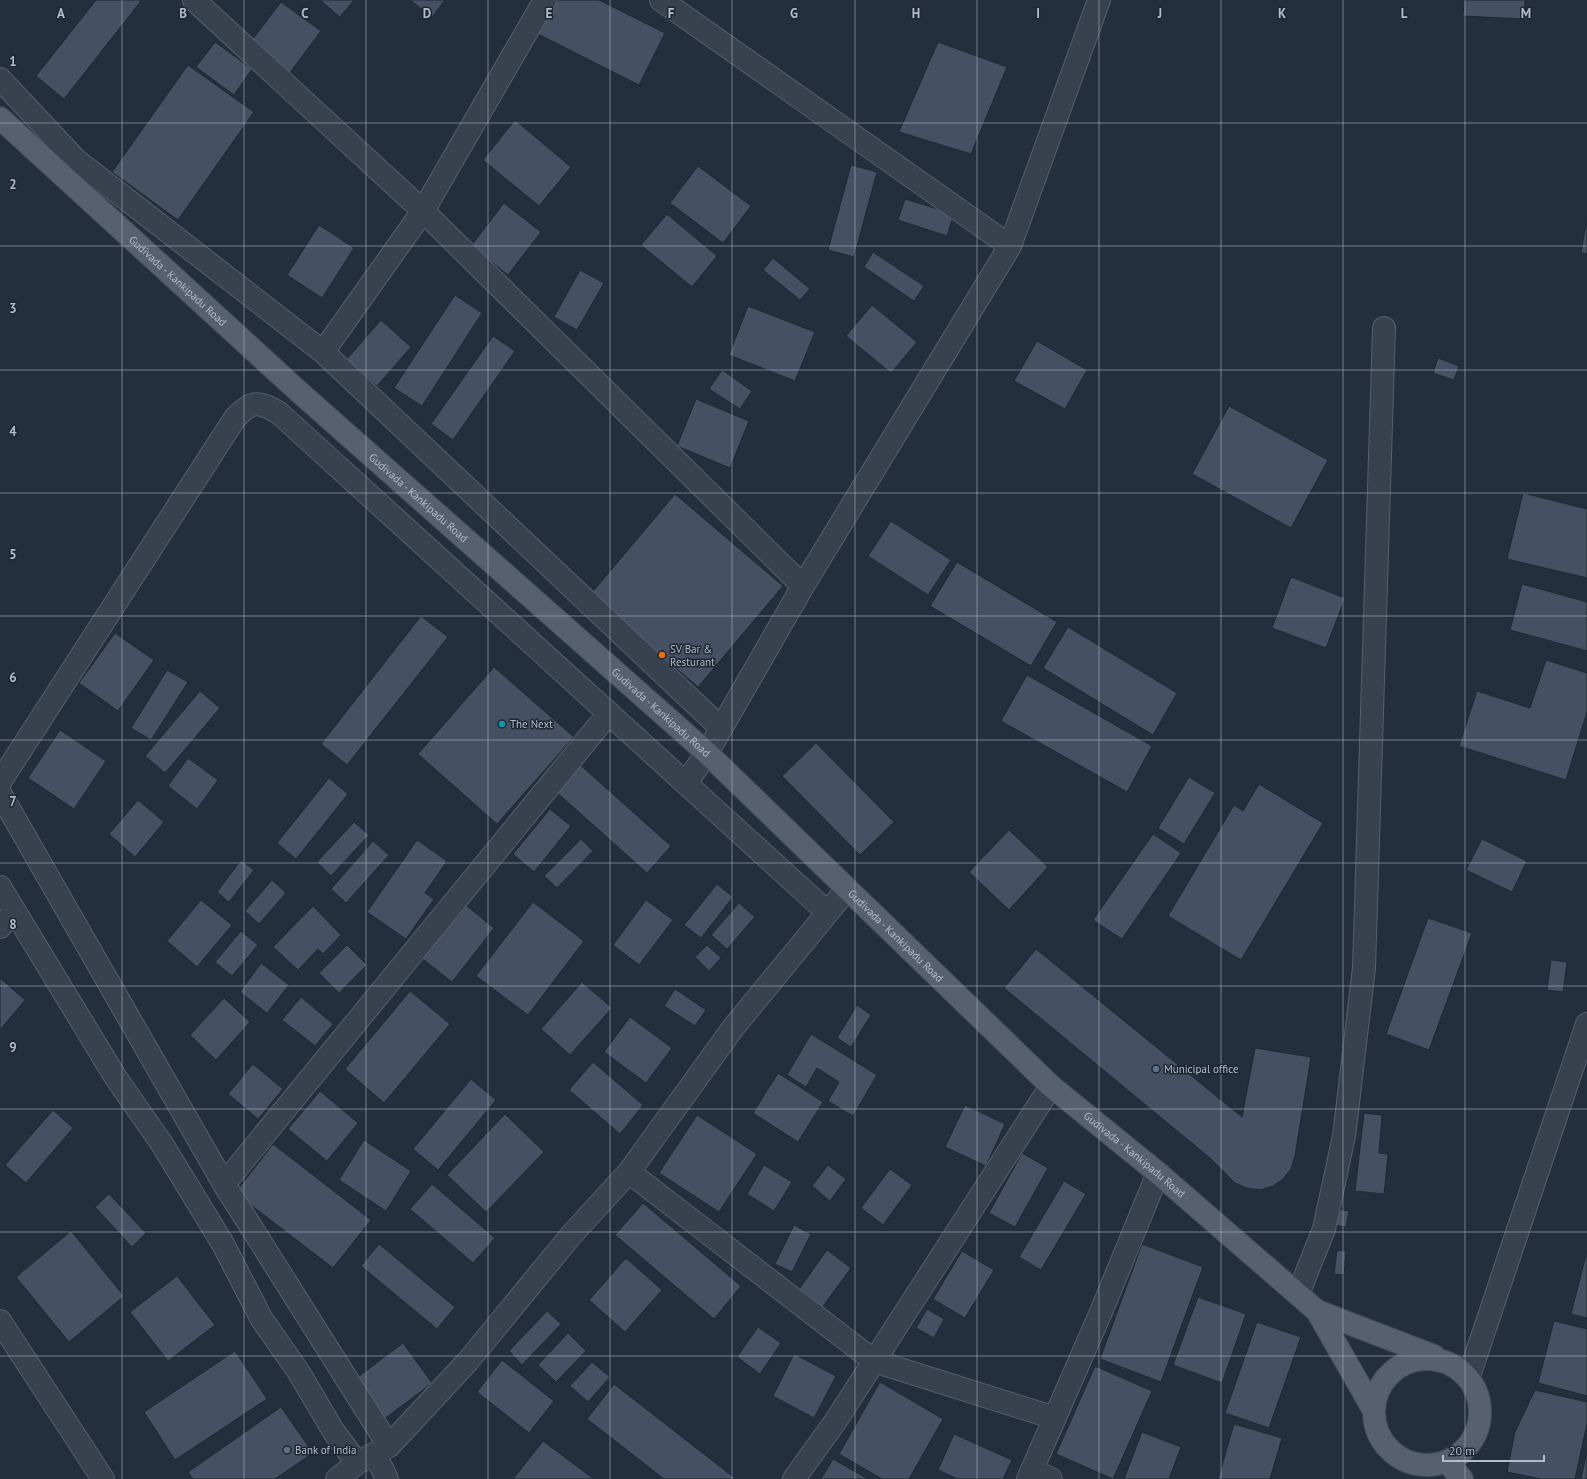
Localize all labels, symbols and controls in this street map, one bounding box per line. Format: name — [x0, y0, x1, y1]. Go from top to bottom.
text: A — [57, 5, 65, 22]
text: B — [179, 5, 187, 22]
text: C — [301, 5, 309, 22]
text: D — [423, 5, 431, 22]
text: E — [546, 5, 553, 22]
text: F — [668, 5, 675, 22]
text: G — [790, 5, 798, 22]
text: H — [912, 5, 920, 22]
text: I — [1036, 5, 1040, 22]
text: J — [1157, 5, 1162, 22]
text: K — [1278, 5, 1286, 22]
text: L — [1401, 5, 1408, 22]
text: M — [1521, 5, 1531, 22]
text: 1 — [9, 53, 17, 70]
text: 2 — [9, 176, 17, 193]
street label: Gudivada - Kankipadu Road — [126, 233, 230, 329]
text: 3 — [9, 300, 17, 317]
text: 4 — [9, 423, 17, 440]
street label: Gudivada - Kankipadu Road — [366, 450, 471, 545]
text: 5 — [9, 546, 17, 563]
place label: SV Bar & Resturant — [670, 642, 715, 669]
marker: SV Bar & Resturant — [657, 650, 667, 660]
street label: Gudivada - Kankipadu Road — [609, 665, 714, 760]
text: 6 — [9, 669, 17, 686]
place label: The Next — [510, 717, 553, 731]
marker: The Next — [497, 719, 507, 729]
text: 7 — [9, 793, 17, 810]
street label: Gudivada - Kankipadu Road — [845, 886, 946, 985]
text: 8 — [9, 916, 17, 933]
text: 9 — [9, 1039, 17, 1056]
place label: Municipal office — [1164, 1062, 1239, 1076]
marker: Municipal office — [1151, 1064, 1161, 1074]
street label: Gudivada - Kankipadu Road — [1081, 1108, 1188, 1200]
scale bar — [1443, 1437, 1544, 1463]
place label: Bank of India — [295, 1443, 357, 1457]
text: 20 m — [1449, 1443, 1475, 1458]
marker: Bank of India — [282, 1445, 292, 1455]

